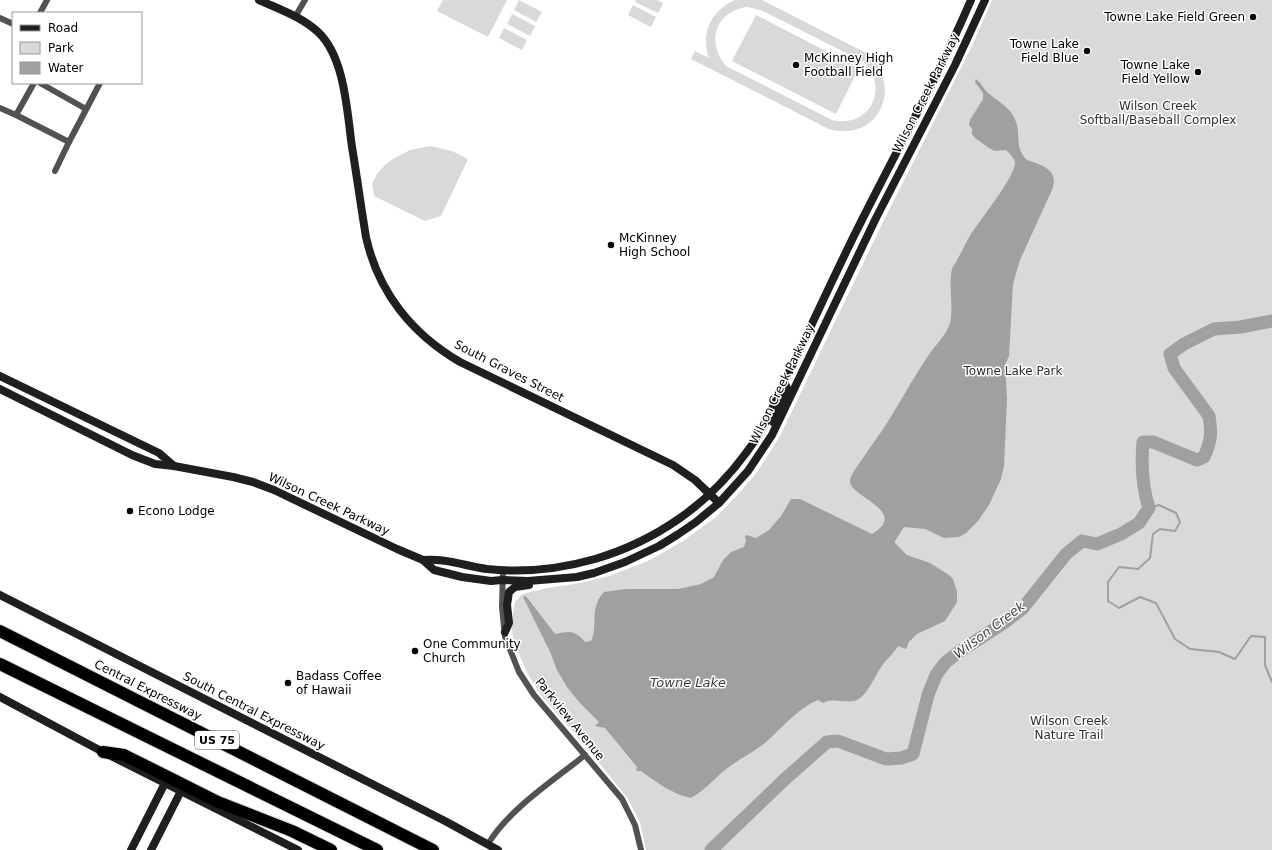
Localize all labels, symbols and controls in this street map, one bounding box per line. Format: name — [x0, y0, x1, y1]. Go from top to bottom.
place label: Towne Lake Field Green — [1103, 10, 1245, 24]
legend — [12, 12, 142, 84]
marker: Towne Lake Field Green — [1248, 12, 1258, 22]
text: Road — [48, 21, 78, 35]
street label: Wilson Creek Parkway — [890, 31, 962, 155]
place label: Towne Lake Field Blue — [1009, 37, 1079, 65]
text: Park — [48, 41, 74, 55]
marker: Towne Lake Field Blue — [1082, 46, 1092, 56]
place label: McKinney High Football Field — [804, 51, 893, 79]
place label: Towne Lake Field Yellow — [1120, 58, 1190, 86]
marker: McKinney High Football Field — [791, 60, 801, 70]
text: Water — [48, 61, 84, 75]
marker: Towne Lake Field Yellow — [1193, 67, 1203, 77]
park label: Wilson Creek Softball/Baseball Complex — [1080, 99, 1236, 127]
place label: McKinney High School — [619, 231, 690, 259]
marker: McKinney High School — [606, 240, 616, 250]
street label: Wilson Creek Parkway — [747, 322, 817, 446]
street label: South Graves Street — [452, 337, 566, 405]
park label: Towne Lake Park — [963, 364, 1063, 378]
street label: Wilson Creek Parkway — [266, 470, 392, 538]
place label: Econo Lodge — [138, 504, 215, 518]
marker: Econo Lodge — [125, 506, 135, 516]
water label: Wilson Creek — [950, 598, 1028, 662]
place label: One Community Church — [423, 637, 521, 665]
marker: One Community Church — [410, 646, 420, 656]
street label: Central Expressway — [92, 657, 204, 723]
street label: South Central Expressway — [181, 669, 327, 753]
place label: Badass Coffee of Hawaii — [296, 669, 382, 697]
street label: Parkview Avenue — [532, 675, 608, 763]
water label: Towne Lake — [650, 675, 726, 690]
marker: Badass Coffee of Hawaii — [283, 678, 293, 688]
park label: Wilson Creek Nature Trail — [1030, 714, 1108, 742]
road number: US 75 — [195, 731, 239, 749]

